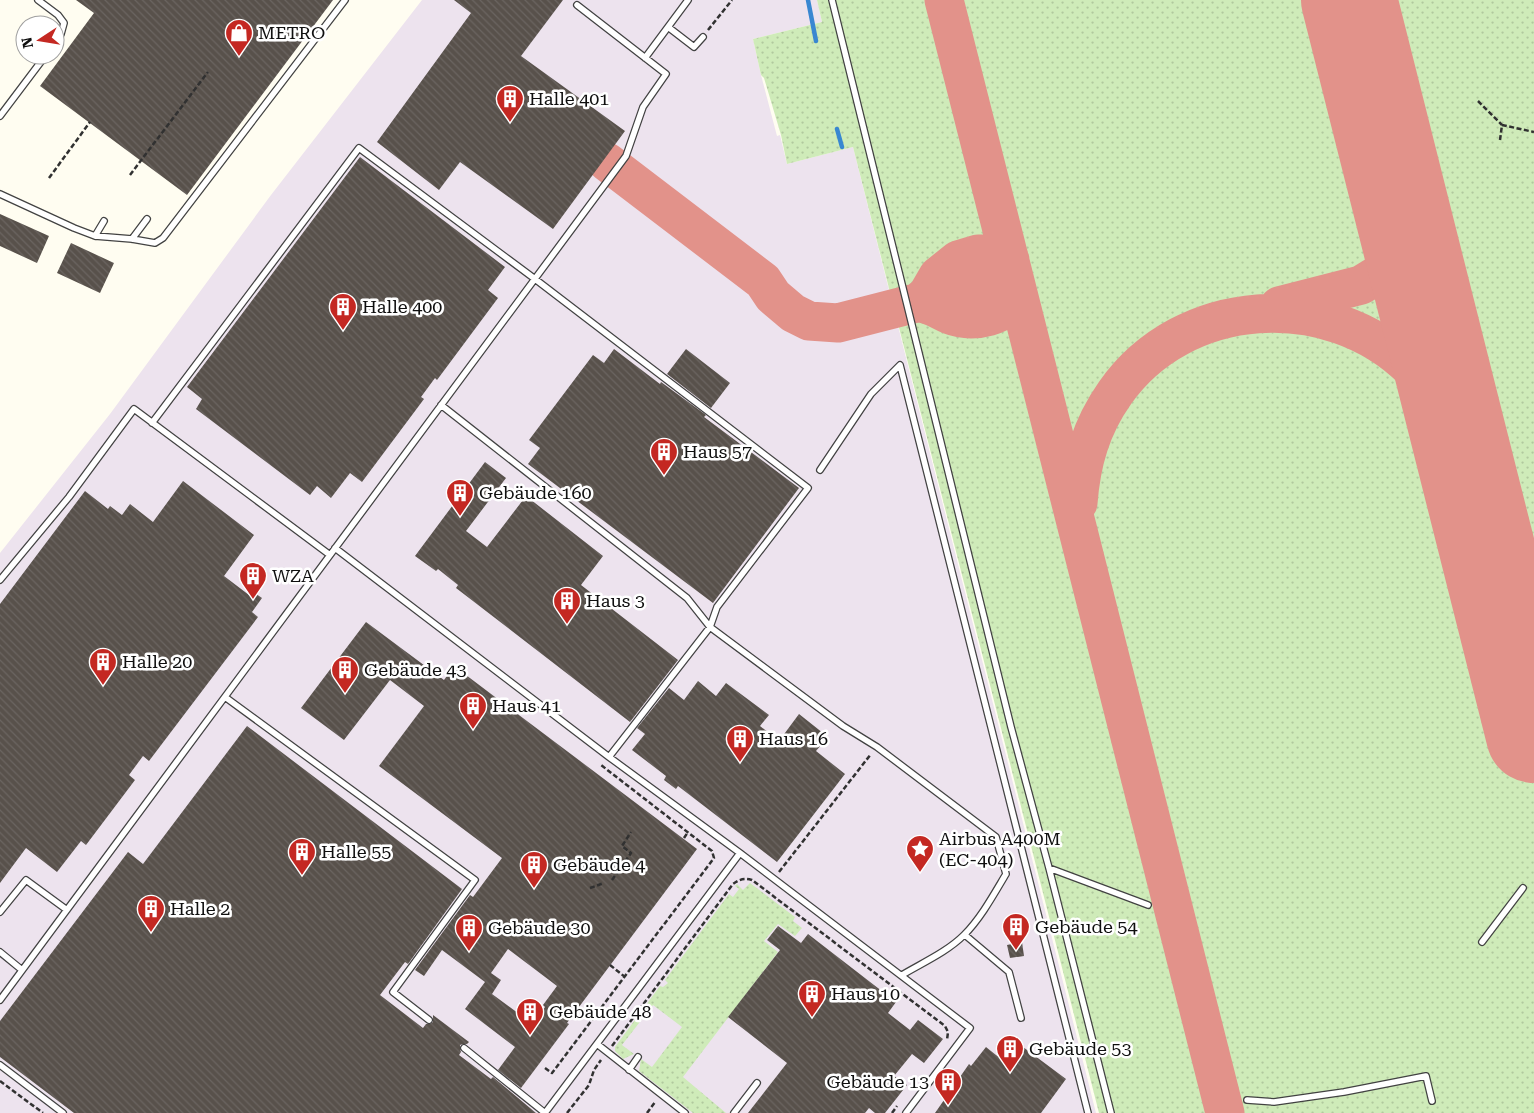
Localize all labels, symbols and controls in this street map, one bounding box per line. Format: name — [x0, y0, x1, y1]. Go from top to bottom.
north arrow — [15, 15, 65, 65]
shop icon: METRO — [224, 18, 254, 57]
place label: METRO — [258, 22, 325, 43]
text: N — [18, 36, 36, 50]
building icon: Halle 401 — [495, 84, 525, 123]
place label: Halle 401 — [529, 88, 609, 109]
building icon: Halle 400 — [328, 292, 358, 331]
place label: Halle 400 — [362, 296, 442, 317]
building icon: Haus 57 — [649, 437, 679, 476]
place label: Haus 57 — [683, 441, 752, 462]
building icon: Gebäude 160 — [445, 478, 475, 517]
place label: Gebäude 160 — [479, 482, 592, 503]
building icon: WZA — [238, 561, 268, 600]
place label: WZA — [272, 565, 314, 586]
building icon: Haus 3 — [552, 586, 582, 625]
place label: Haus 3 — [586, 590, 645, 611]
building icon: Halle 20 — [88, 647, 118, 686]
place label: Halle 20 — [122, 651, 192, 672]
building icon: Gebäude 43 — [330, 655, 360, 694]
place label: Gebäude 43 — [364, 659, 467, 680]
building icon: Haus 41 — [458, 691, 488, 730]
place label: Haus 41 — [492, 695, 561, 716]
building icon: Haus 16 — [725, 724, 755, 763]
place label: Haus 16 — [759, 728, 828, 749]
place label: Airbus A400M (EC-404) — [939, 828, 1061, 870]
place icon: Airbus A400M (EC-404) — [905, 834, 935, 873]
building icon: Halle 55 — [287, 837, 317, 876]
place label: Halle 55 — [321, 841, 391, 862]
building icon: Gebäude 4 — [519, 850, 549, 889]
place label: Gebäude 4 — [553, 854, 645, 875]
building icon: Halle 2 — [136, 894, 166, 933]
place label: Halle 2 — [170, 898, 230, 919]
building icon: Gebäude 54 — [1001, 912, 1031, 951]
building icon: Gebäude 30 — [454, 913, 484, 952]
place label: Gebäude 54 — [1035, 916, 1138, 937]
place label: Gebäude 30 — [488, 917, 591, 938]
building icon: Haus 10 — [797, 979, 827, 1018]
place label: Haus 10 — [831, 983, 900, 1004]
building icon: Gebäude 48 — [515, 997, 545, 1036]
place label: Gebäude 48 — [549, 1001, 652, 1022]
building icon: Gebäude 53 — [995, 1034, 1025, 1073]
place label: Gebäude 53 — [1029, 1038, 1132, 1059]
building icon: Gebäude 13 — [933, 1067, 963, 1106]
place label: Gebäude 13 — [826, 1071, 929, 1092]

